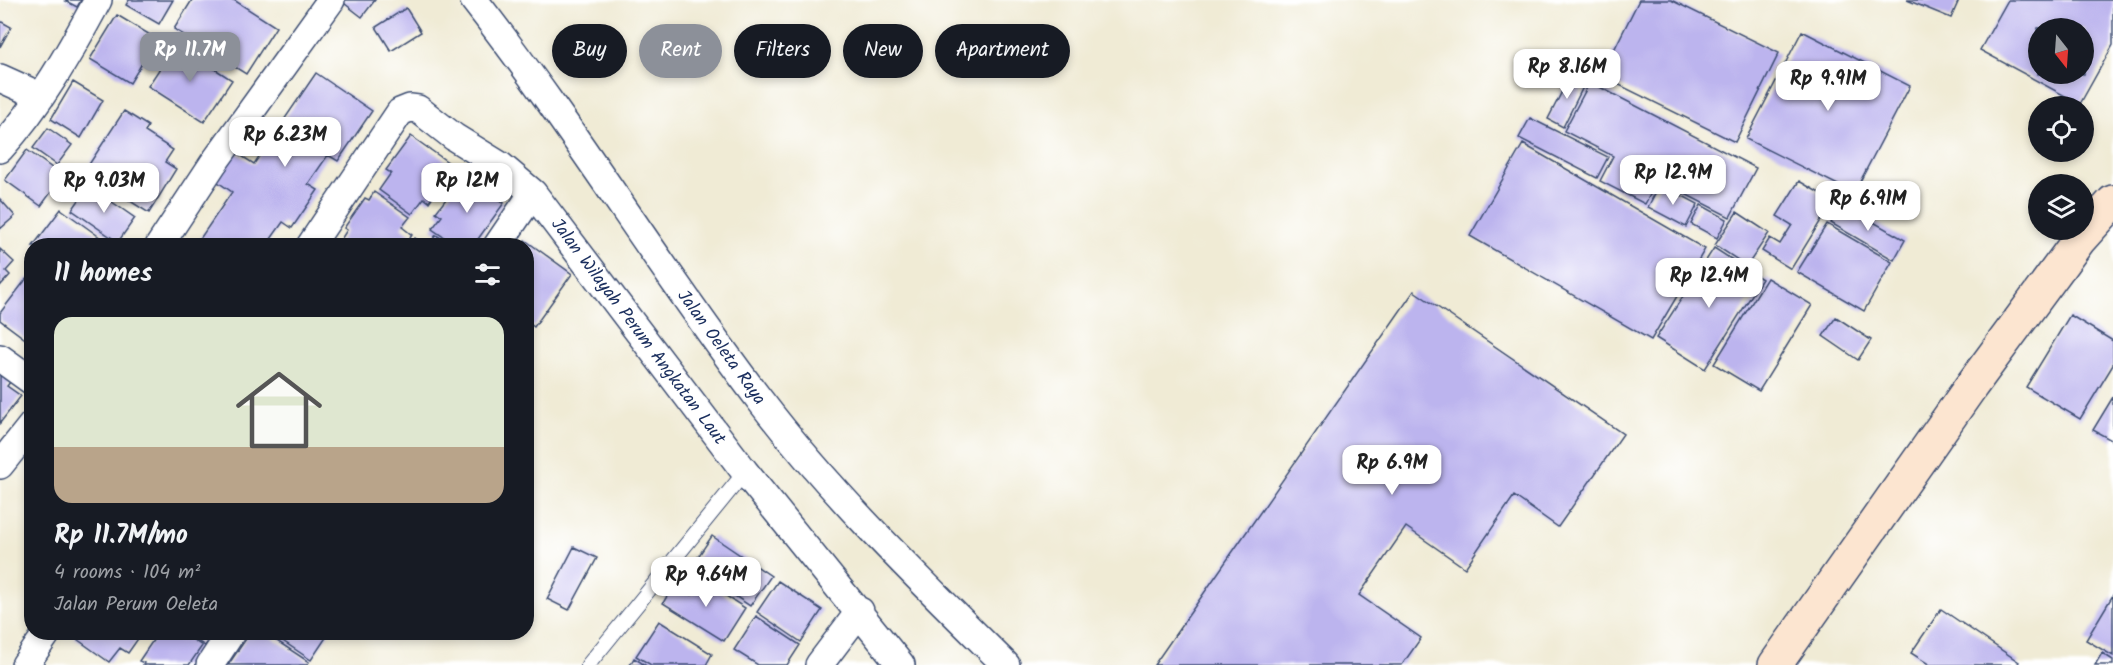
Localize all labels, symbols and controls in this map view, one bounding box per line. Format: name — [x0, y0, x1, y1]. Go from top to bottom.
north arrow — [2028, 18, 2094, 84]
map controls — [2028, 18, 2094, 240]
chip: Buy — [552, 24, 627, 78]
chip: Rent — [639, 24, 722, 78]
chip: Filters — [734, 24, 831, 78]
chip: New — [843, 24, 923, 78]
chip: Apartment — [935, 24, 1070, 78]
pin: Rp 11.7M — [128, 32, 252, 83]
text: Rp 11.7M — [154, 35, 226, 67]
pin: Rp 8.16M — [1505, 49, 1629, 100]
text: Rp 8.16M — [1527, 52, 1607, 84]
pin: Rp 9.91M — [1766, 61, 1890, 112]
text: Rp 9.91M — [1790, 64, 1866, 96]
button: locate — [2028, 96, 2094, 162]
pin: Rp 6.23M — [223, 117, 347, 168]
text: Rp 6.23M — [243, 120, 327, 152]
pin: Rp 12.9M — [1611, 155, 1735, 206]
text: Rp 12.9M — [1634, 158, 1712, 190]
pin: Rp 9.03M — [42, 163, 166, 214]
pin: Rp 12M — [418, 163, 516, 214]
text: Rp 9.03M — [63, 166, 145, 198]
text: Rp 12M — [435, 166, 499, 198]
button: layers — [2028, 174, 2094, 240]
pin: Rp 6.91M — [1806, 181, 1930, 232]
text: Rp 6.91M — [1829, 184, 1907, 216]
street label: Jalan Wilayah Perum Angkatan Laut — [543, 212, 734, 452]
text: 11 homes — [54, 253, 152, 295]
icon: filters — [471, 258, 504, 291]
pin: Rp 12.4M — [1647, 258, 1771, 309]
text: Rp 12.4M — [1670, 261, 1748, 293]
street label: Jalan Oeleta Raya — [669, 284, 773, 412]
icon: home — [225, 356, 333, 464]
pin: Rp 6.9M — [1337, 445, 1447, 496]
text: Rp 6.9M — [1356, 448, 1428, 480]
text: Rp 11.7M/mo — [54, 515, 188, 557]
text: 4 rooms · 104 m² — [54, 557, 200, 589]
pin: Rp 9.64M — [644, 557, 768, 608]
text: Rp 9.64M — [665, 560, 747, 592]
text: Jalan Perum Oeleta — [54, 589, 218, 621]

